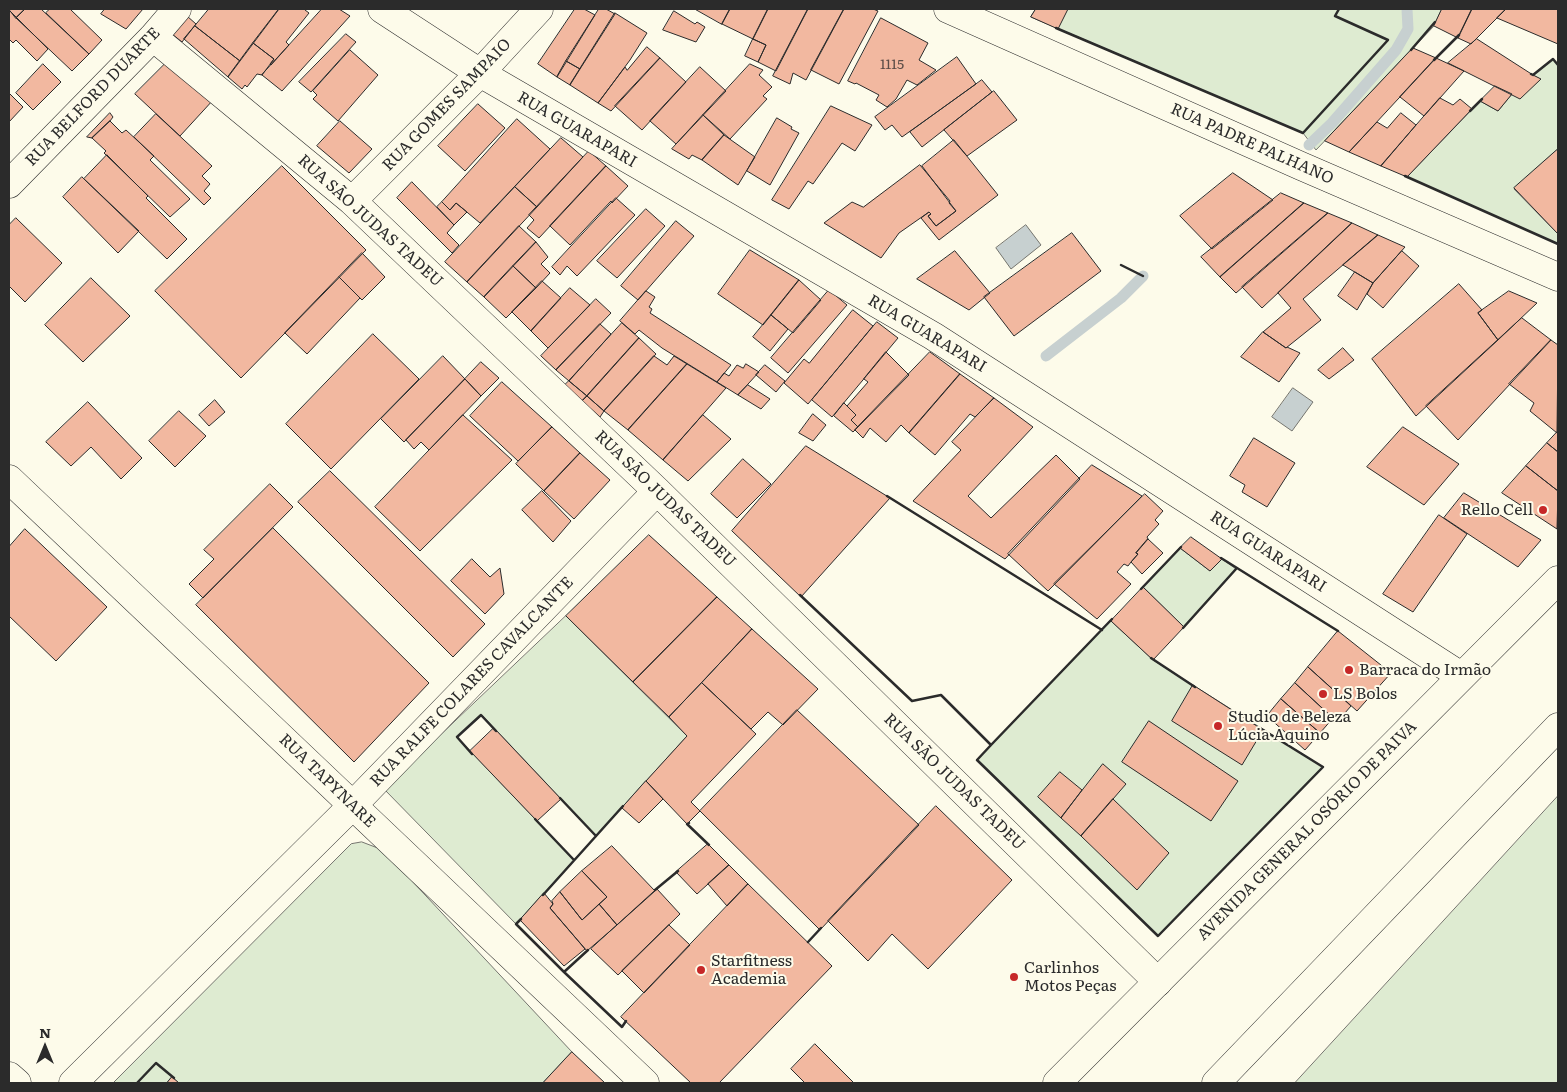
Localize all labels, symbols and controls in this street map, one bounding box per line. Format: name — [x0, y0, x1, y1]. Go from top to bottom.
street label: RUA BELFORD DUARTE — [22, 24, 164, 170]
street label: RUA GOMES SAMPAIO — [379, 35, 515, 175]
house number: 1115 — [880, 57, 904, 73]
street label: RUA GUARAPARI — [514, 88, 640, 172]
street label: RUA PADRE PALHANO — [1168, 99, 1336, 189]
street label: RUA SÃO JUDAS TADEU — [294, 151, 446, 291]
street label: RUA GUARAPARI — [864, 291, 990, 377]
street label: RUA SÃO JUDAS TADEU — [591, 427, 739, 571]
place label: Rello Cell — [1461, 500, 1533, 520]
marker: Rello Cell — [1537, 504, 1549, 516]
street label: RUA GUARAPARI — [1206, 507, 1330, 597]
street label: RUA RALFE COLARES CAVALCANTE — [366, 573, 578, 791]
place label: Barraca do Irmão — [1359, 660, 1491, 680]
marker: Barraca do Irmão — [1343, 664, 1355, 676]
place label: LS Bolos — [1333, 684, 1397, 704]
marker: LS Bolos — [1317, 688, 1329, 700]
place label: Studio de Beleza Lúcia Aquino — [1228, 707, 1351, 745]
street label: RUA SÃO JUDAS TADEU — [880, 710, 1028, 854]
street label: AVENIDA GENERAL OSÓRIO DE PAIVA — [1193, 717, 1421, 945]
marker: Studio de Beleza Lúcia Aquino — [1212, 720, 1224, 732]
street label: RUA TAPYNARE — [275, 730, 379, 832]
place label: Starfitness Academia — [711, 951, 792, 989]
place label: Carlinhos Motos Peças — [1024, 958, 1116, 996]
marker: Starfitness Academia — [695, 964, 707, 976]
marker: Carlinhos Motos Peças — [1008, 971, 1020, 983]
north arrow — [20, 1022, 70, 1072]
text: N — [39, 1022, 51, 1042]

